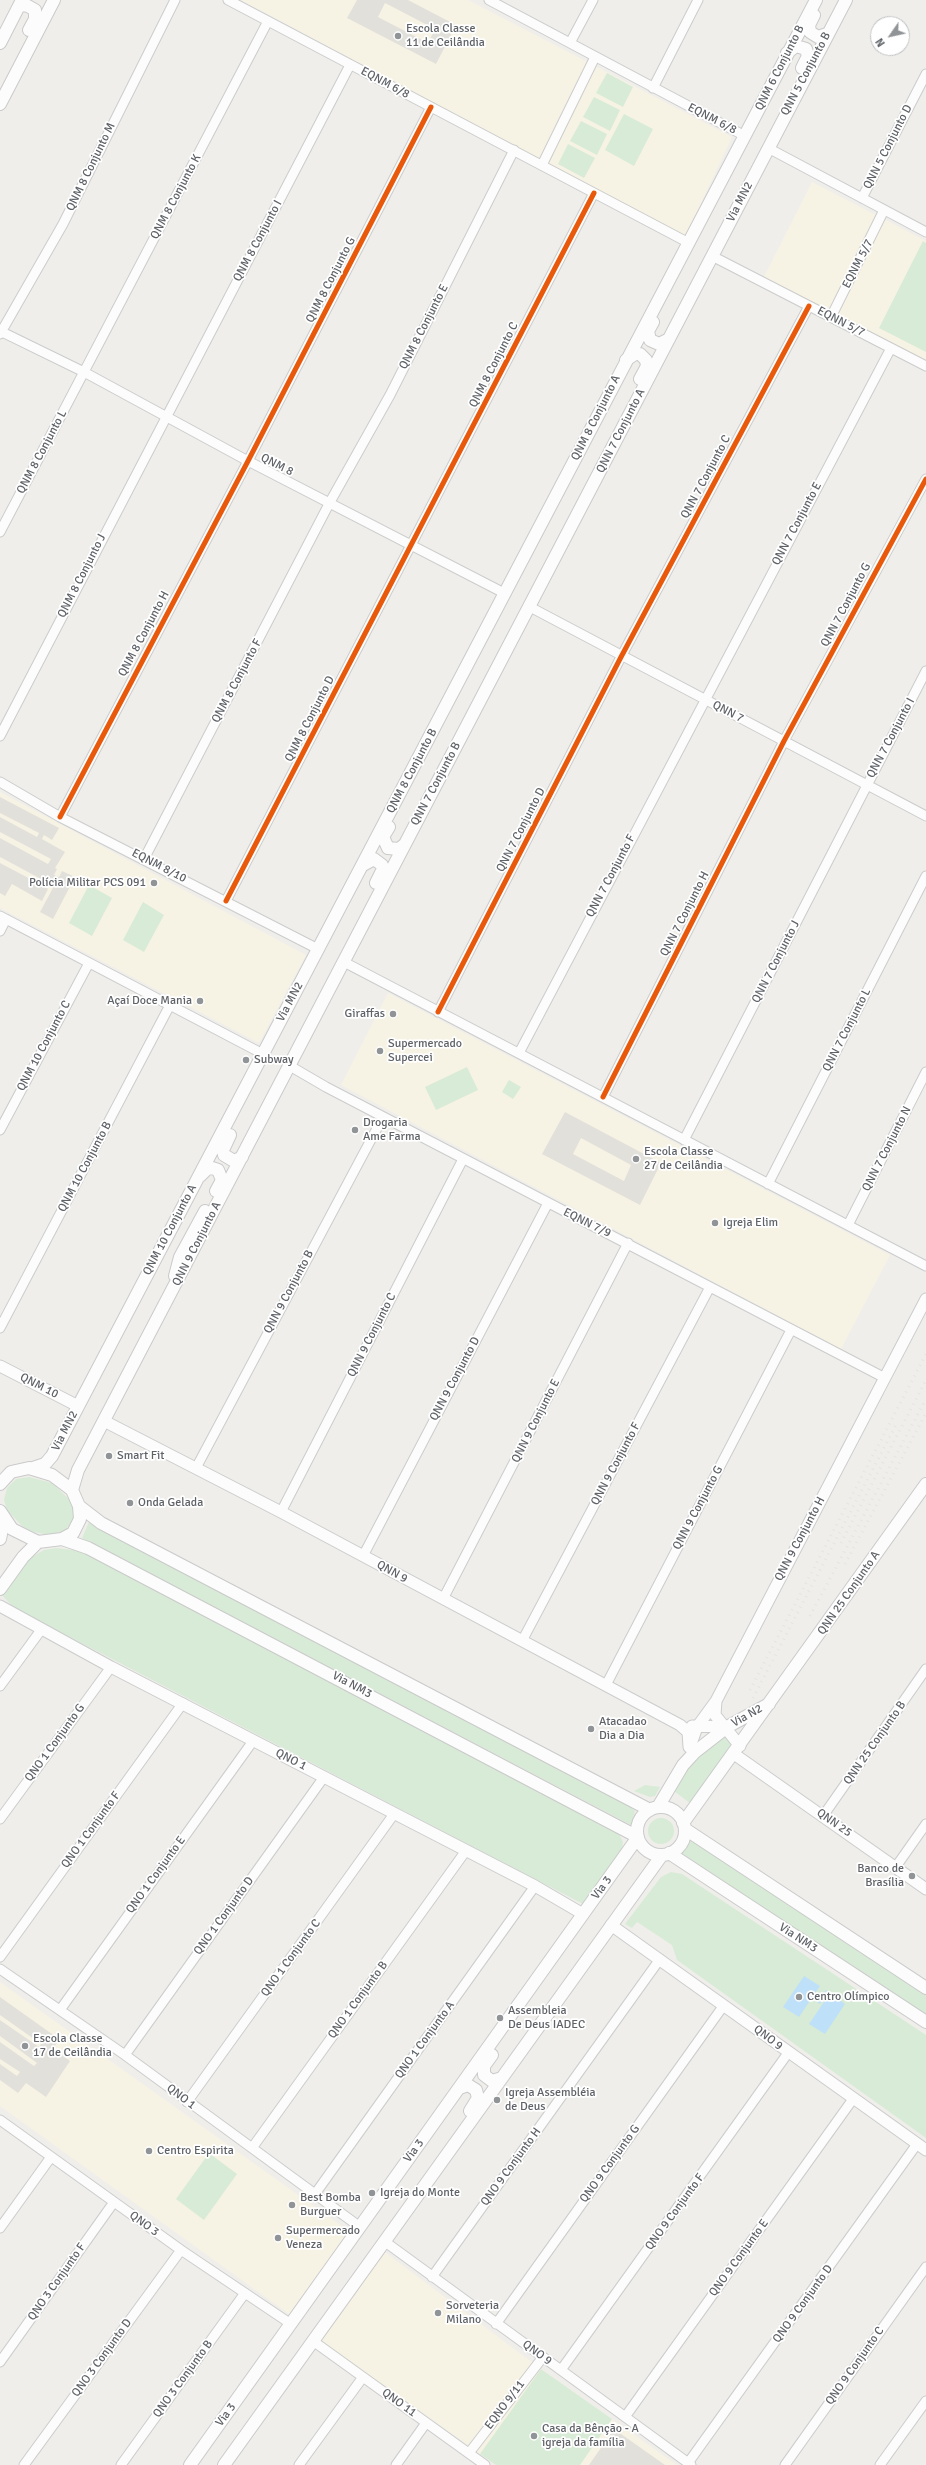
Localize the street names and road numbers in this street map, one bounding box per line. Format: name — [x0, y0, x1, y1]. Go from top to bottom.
street label: QNM 6 Conjunto B — [752, 23, 808, 113]
street label: QNN 5 Conjunto B — [778, 30, 834, 118]
street label: EQNM 6/8 — [358, 64, 412, 102]
street label: EQNM 6/8 — [685, 101, 739, 137]
street label: QNN 5 Conjunto D — [860, 102, 916, 192]
street label: QNM 8 Conjunto M — [63, 120, 119, 214]
street label: QNM 8 Conjunto K — [148, 152, 204, 242]
street label: Via MN2 — [724, 179, 756, 225]
street label: QNM 8 Conjunto I — [230, 198, 286, 284]
street label: QNM 8 Conjunto G — [303, 235, 359, 325]
street label: EQNM 5/7 — [840, 237, 876, 291]
street label: QNM 8 Conjunto E — [396, 282, 452, 372]
street label: EQNN 5/7 — [815, 304, 867, 340]
street label: QNM 8 Conjunto C — [466, 320, 522, 410]
street label: QNM 8 Conjunto A — [568, 373, 624, 463]
street label: QNN 7 Conjunto A — [594, 386, 648, 476]
street label: QNM 8 Conjunto L — [14, 408, 70, 496]
street label: QNN 7 Conjunto C — [678, 433, 734, 521]
street label: QNM 8 — [258, 451, 296, 479]
street label: QNN 7 Conjunto E — [769, 480, 825, 568]
street label: QNM 8 Conjunto J — [55, 532, 109, 620]
street label: QNN 7 Conjunto G — [818, 561, 874, 649]
street label: QNM 8 Conjunto H — [115, 589, 173, 679]
street label: QNM 8 Conjunto F — [209, 637, 265, 725]
street label: QNM 8 Conjunto D — [282, 674, 338, 764]
street label: QNN 7 Conjunto I — [864, 695, 918, 781]
street label: QNN 7 — [710, 698, 746, 726]
street label: QNM 8 Conjunto B — [384, 726, 440, 816]
street label: QNN 7 Conjunto B — [408, 740, 464, 828]
street label: QNN 7 Conjunto D — [493, 785, 549, 875]
street label: QNN 7 Conjunto F — [583, 832, 639, 920]
street label: EQNM 8/10 — [129, 846, 189, 886]
street label: QNN 7 Conjunto H — [657, 869, 713, 959]
street label: QNN 7 Conjunto J — [749, 918, 803, 1006]
street label: Via MN2 — [274, 980, 306, 1024]
street label: QNN 7 Conjunto L — [820, 986, 874, 1074]
street label: QNM 10 Conjunto C — [14, 998, 74, 1094]
street label: QNN 7 Conjunto N — [859, 1104, 915, 1194]
street label: QNM 10 Conjunto B — [55, 1119, 115, 1215]
street label: QNM 10 Conjunto A — [140, 1182, 200, 1278]
street label: QNN 9 Conjunto A — [170, 1199, 224, 1289]
street label: EQNN 7/9 — [561, 1205, 613, 1241]
street label: QNN 9 Conjunto B — [261, 1248, 317, 1336]
street label: QNN 9 Conjunto C — [345, 1291, 399, 1379]
street label: QNN 9 Conjunto D — [427, 1335, 483, 1423]
street label: QNM 10 — [17, 1370, 61, 1402]
street label: QNN 9 Conjunto E — [509, 1377, 563, 1465]
street label: Via MN2 — [49, 1408, 81, 1454]
street label: QNN 9 Conjunto F — [588, 1420, 644, 1508]
street label: QNN 9 Conjunto G — [670, 1464, 726, 1552]
street label: QNN 9 Conjunto H — [772, 1494, 828, 1584]
street label: QNN 25 Conjunto A — [815, 1548, 883, 1638]
street label: QNN 9 — [374, 1558, 410, 1586]
street label: Via NM3 — [330, 1669, 374, 1701]
street label: QNN 25 Conjunto B — [841, 1698, 909, 1788]
street label: QNO 1 Conjunto G — [22, 1701, 88, 1785]
street label: Via N2 — [729, 1702, 765, 1730]
street label: QNO 1 — [273, 1746, 309, 1774]
street label: QNO 1 Conjunto F — [58, 1789, 124, 1871]
street label: QNN 25 — [814, 1806, 854, 1840]
street label: QNO 1 Conjunto E — [123, 1834, 189, 1916]
street label: QNO 1 Conjunto D — [191, 1874, 257, 1958]
street label: Via 3 — [589, 1874, 615, 1902]
street label: QNO 1 Conjunto C — [258, 1916, 324, 2000]
street label: Via NM3 — [776, 1920, 820, 1956]
street label: QNO 1 Conjunto B — [325, 1958, 391, 2042]
street label: QNO 1 Conjunto A — [392, 1998, 458, 2082]
street label: QNO 9 — [750, 2022, 786, 2054]
street label: QNO 1 — [163, 2081, 199, 2113]
street label: QNO 9 Conjunto G — [577, 2122, 643, 2206]
street label: QNO 9 Conjunto H — [478, 2125, 544, 2209]
street label: Via 3 — [401, 2137, 427, 2165]
street label: QNO 9 Conjunto F — [642, 2171, 708, 2253]
street label: QNO 3 — [126, 2208, 162, 2240]
street label: QNO 9 Conjunto E — [706, 2217, 772, 2299]
street label: QNO 3 Conjunto F — [25, 2240, 89, 2324]
street label: QNO 9 Conjunto D — [770, 2262, 836, 2346]
street label: QNO 3 Conjunto D — [69, 2316, 135, 2400]
street label: QNO 9 Conjunto C — [823, 2324, 887, 2408]
street label: QNO 3 Conjunto B — [150, 2337, 216, 2421]
street label: QNO 9 — [519, 2337, 555, 2369]
street label: EQNO 9/11 — [482, 2378, 528, 2432]
street label: QNO 11 — [379, 2386, 419, 2420]
street label: Via 3 — [213, 2401, 239, 2429]

